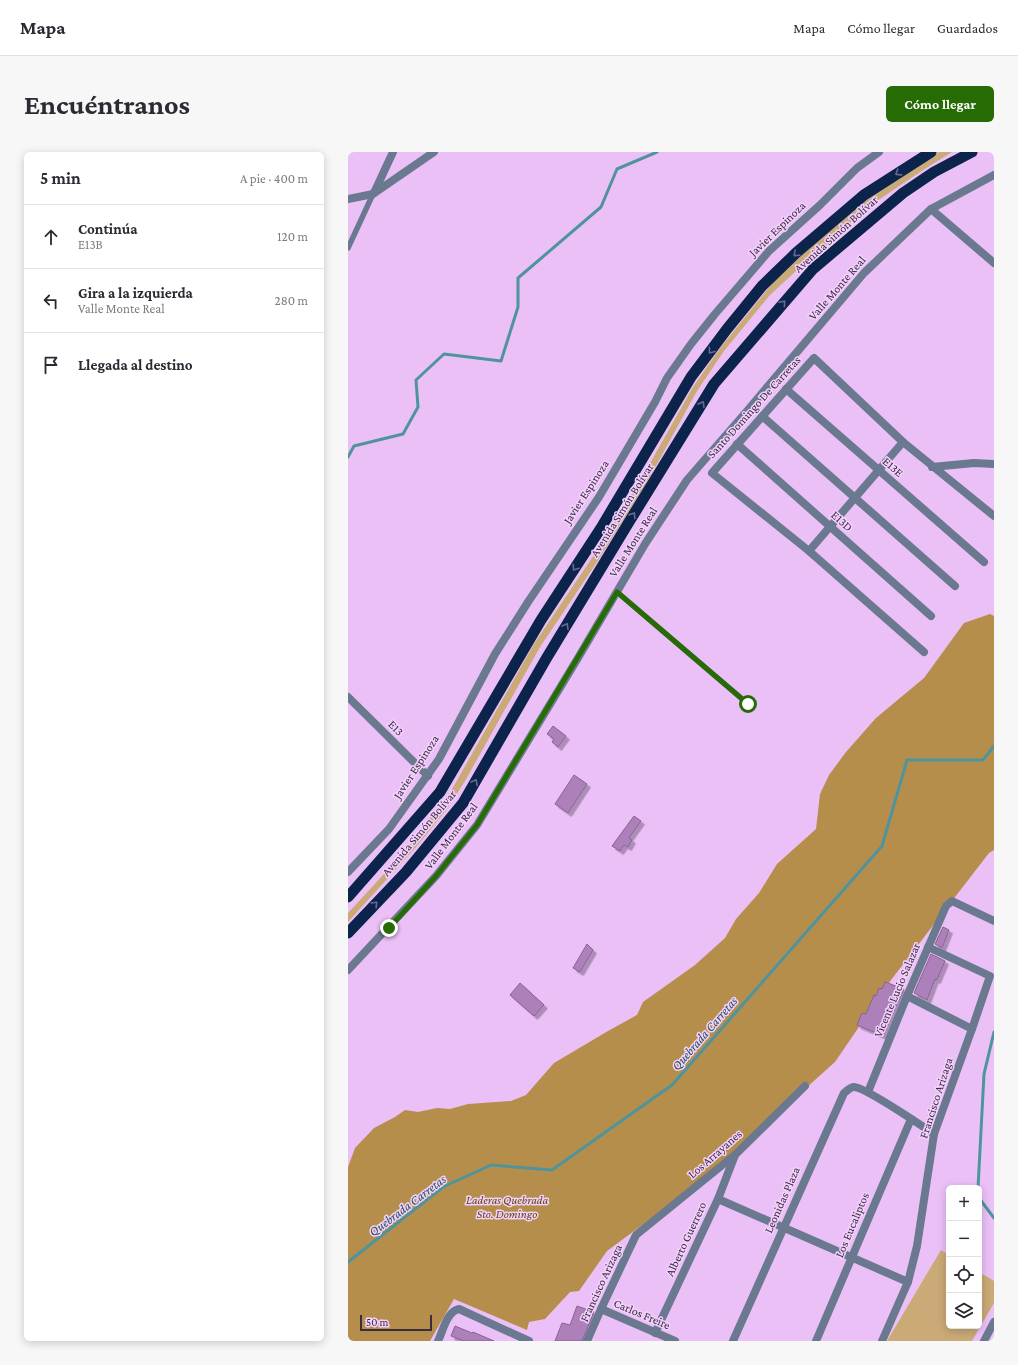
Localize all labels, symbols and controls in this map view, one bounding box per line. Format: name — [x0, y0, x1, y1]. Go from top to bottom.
text: Mapa — [20, 17, 66, 38]
text: Mapa — [793, 20, 825, 36]
text: Cómo llegar — [847, 20, 915, 36]
text: Guardados — [937, 20, 998, 36]
button: Cómo llegar — [886, 86, 994, 122]
text: Encuéntranos — [24, 89, 190, 120]
one-way arrow — [895, 168, 902, 176]
text: 5 min — [40, 169, 81, 188]
text: A pie · 400 m — [240, 171, 308, 186]
street label: Avenida Simón Bolívar — [791, 192, 881, 275]
street label: Javier Espinoza — [745, 198, 809, 260]
text: Continúa — [78, 221, 138, 237]
icon: ahead — [40, 226, 62, 248]
text: 120 m — [277, 229, 308, 244]
text: E13B — [78, 237, 103, 252]
one-way arrow — [793, 249, 801, 256]
street label: Valle Monte Real — [805, 253, 869, 323]
text: Gira a la izquierda — [78, 285, 193, 301]
icon: left — [40, 290, 62, 312]
text: 280 m — [275, 293, 308, 308]
text: Valle Monte Real — [78, 301, 165, 316]
one-way arrow — [779, 301, 786, 308]
one-way arrow — [708, 347, 715, 354]
street label: Santo Domingo De Carretas — [704, 353, 804, 461]
icon: arrive — [40, 354, 62, 376]
text: Llegada al destino — [78, 357, 193, 373]
one-way arrow — [697, 401, 704, 408]
street label: E13E — [880, 454, 907, 480]
street label: Javier Espinoza — [560, 457, 612, 527]
street label: Avenida Simón Bolívar — [587, 460, 657, 560]
street label: Valle Monte Real — [606, 504, 660, 580]
street label: E13D — [828, 508, 856, 534]
one-way arrow — [629, 512, 636, 519]
one-way arrow — [572, 564, 580, 571]
one-way arrow — [562, 623, 569, 630]
route start — [739, 695, 757, 713]
street label: E13 — [385, 717, 407, 739]
street label: Javier Espinoza — [390, 732, 442, 802]
one-way arrow — [470, 779, 477, 786]
street label: Avenida Simón Bolívar — [379, 787, 460, 879]
street label: Valle Monte Real — [421, 800, 481, 872]
one-way arrow — [370, 901, 378, 909]
route end — [380, 919, 398, 937]
street label: Vicente Lucio Salazar — [871, 940, 924, 1039]
water label: Quebrada Carretas — [668, 994, 740, 1073]
street label: Francisco Arizaga — [916, 1055, 956, 1140]
street label: Los Arrayanes — [685, 1127, 745, 1181]
street label: Leonidas Plaza — [761, 1164, 803, 1235]
water label: Quebrada Carretas — [366, 1172, 449, 1239]
map controls — [946, 1185, 982, 1329]
button: + — [946, 1185, 982, 1221]
street label: Los Eucaliptos — [832, 1190, 872, 1260]
park label: Laderas Quebrada Sto. Domingo — [466, 1193, 548, 1221]
street label: Alberto Guerrero — [663, 1200, 709, 1278]
button: − — [946, 1221, 982, 1257]
street label: Francisco Arizaga — [577, 1242, 625, 1324]
button: locate — [946, 1257, 982, 1293]
button: layers — [946, 1293, 982, 1329]
street label: Carlos Freire — [611, 1296, 673, 1332]
scale bar — [360, 1313, 432, 1332]
text: 50 m — [366, 1316, 388, 1328]

